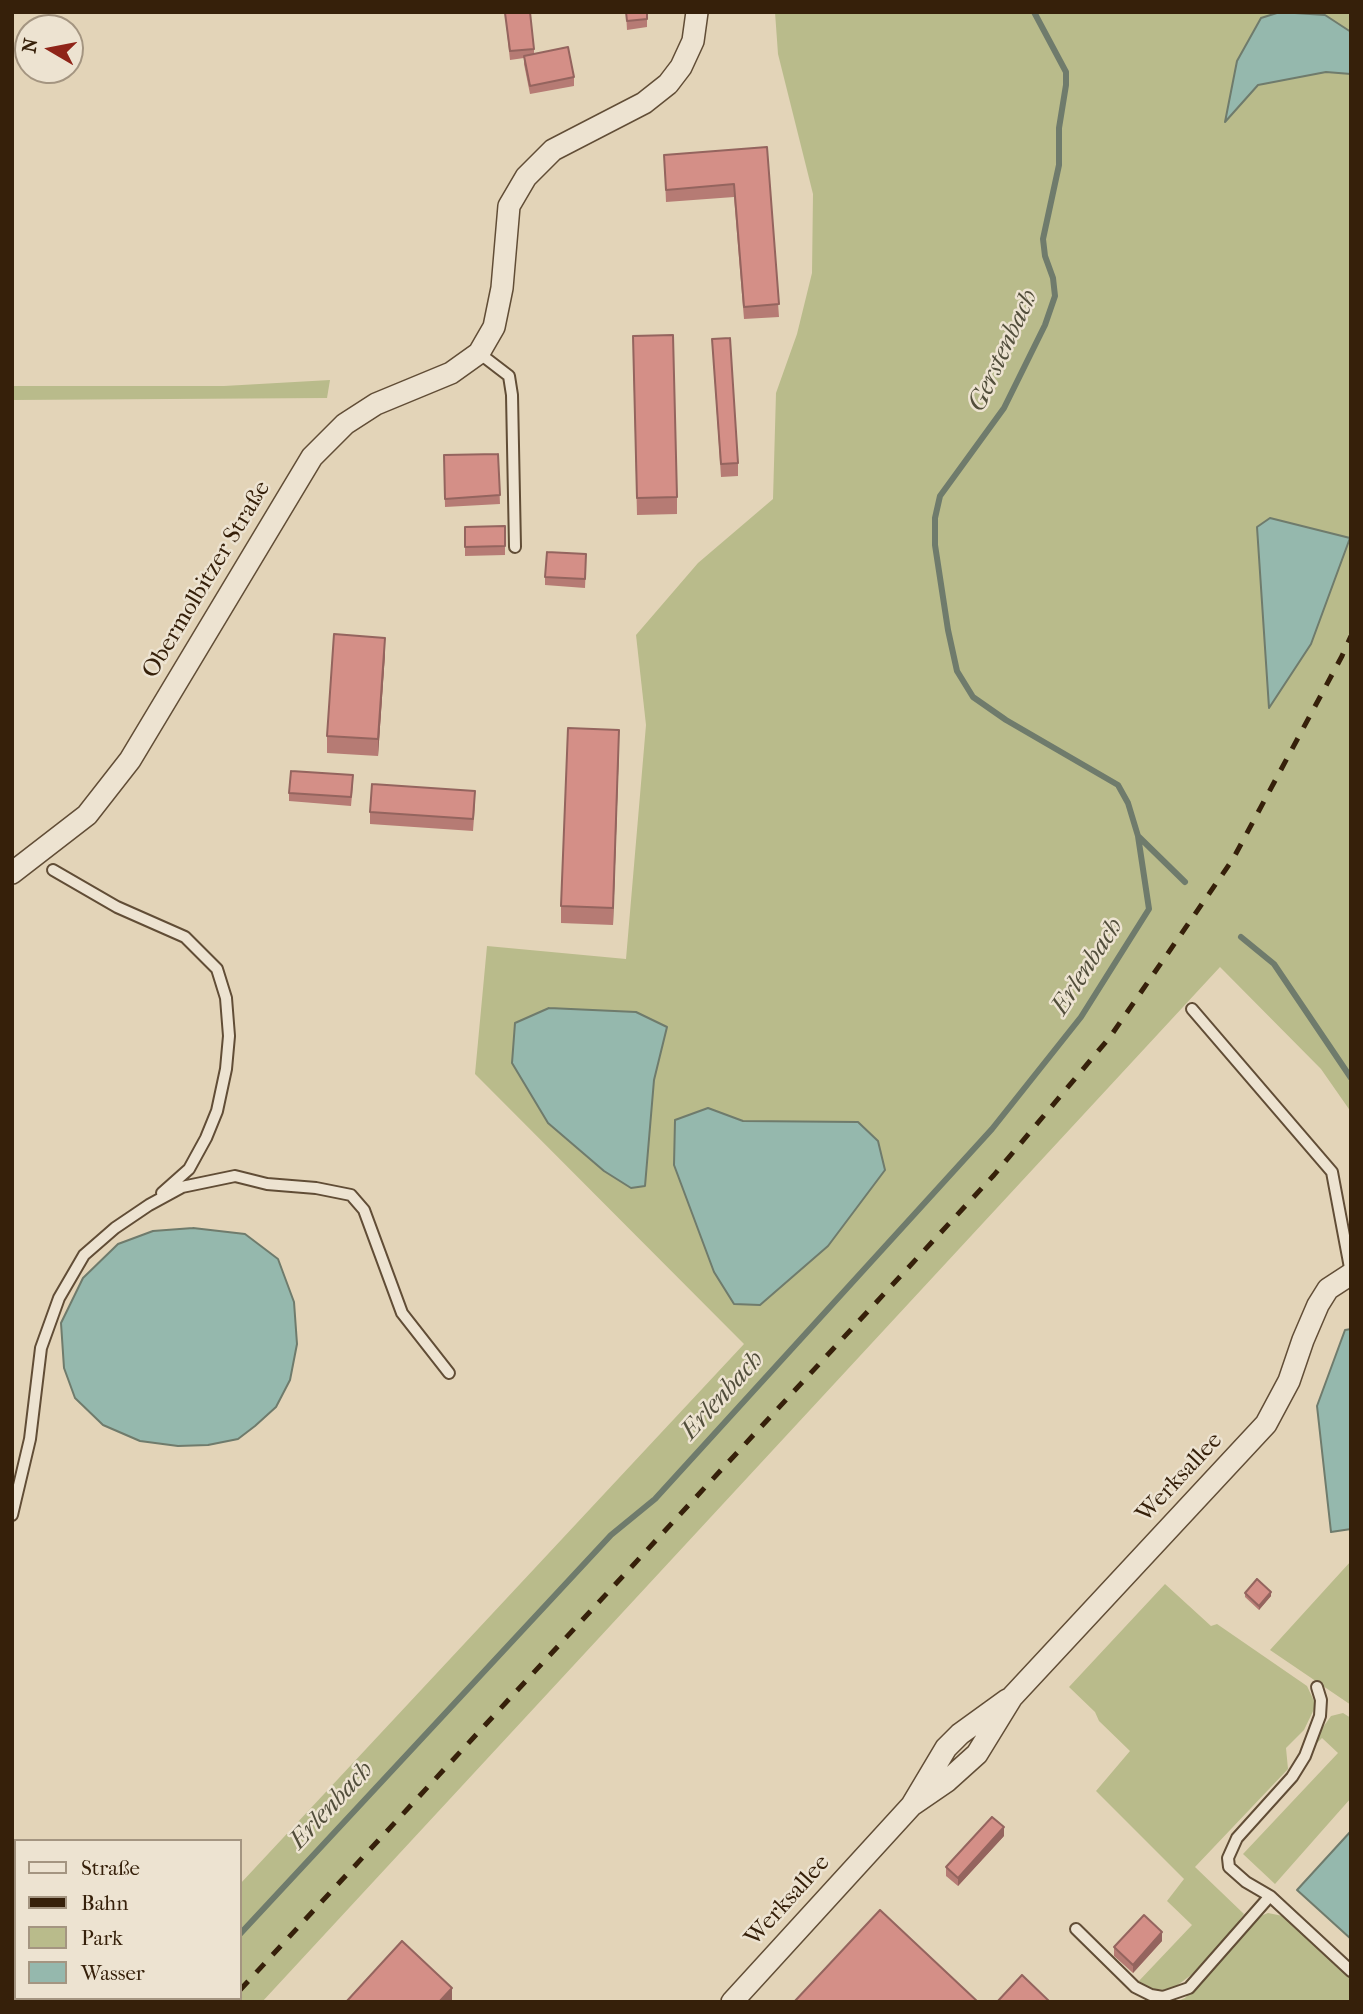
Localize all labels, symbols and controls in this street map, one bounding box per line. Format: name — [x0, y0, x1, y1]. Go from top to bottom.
north arrow — [14, 14, 84, 84]
text: N — [18, 37, 42, 55]
water label: Gerstenbach — [962, 285, 1046, 417]
street label: Obermolbitzer Straße — [137, 476, 277, 684]
water label: Erlenbach — [1045, 913, 1131, 1021]
water label: Erlenbach — [675, 1345, 771, 1447]
street label: Werksallee — [1131, 1427, 1229, 1529]
water label: Erlenbach — [283, 1756, 381, 1856]
legend — [14, 1839, 242, 2000]
street label: Werksallee — [740, 1849, 836, 1953]
text: Straße — [81, 1856, 140, 1880]
text: Bahn — [81, 1891, 128, 1915]
text: Park — [81, 1926, 123, 1950]
text: Wasser — [81, 1961, 145, 1985]

